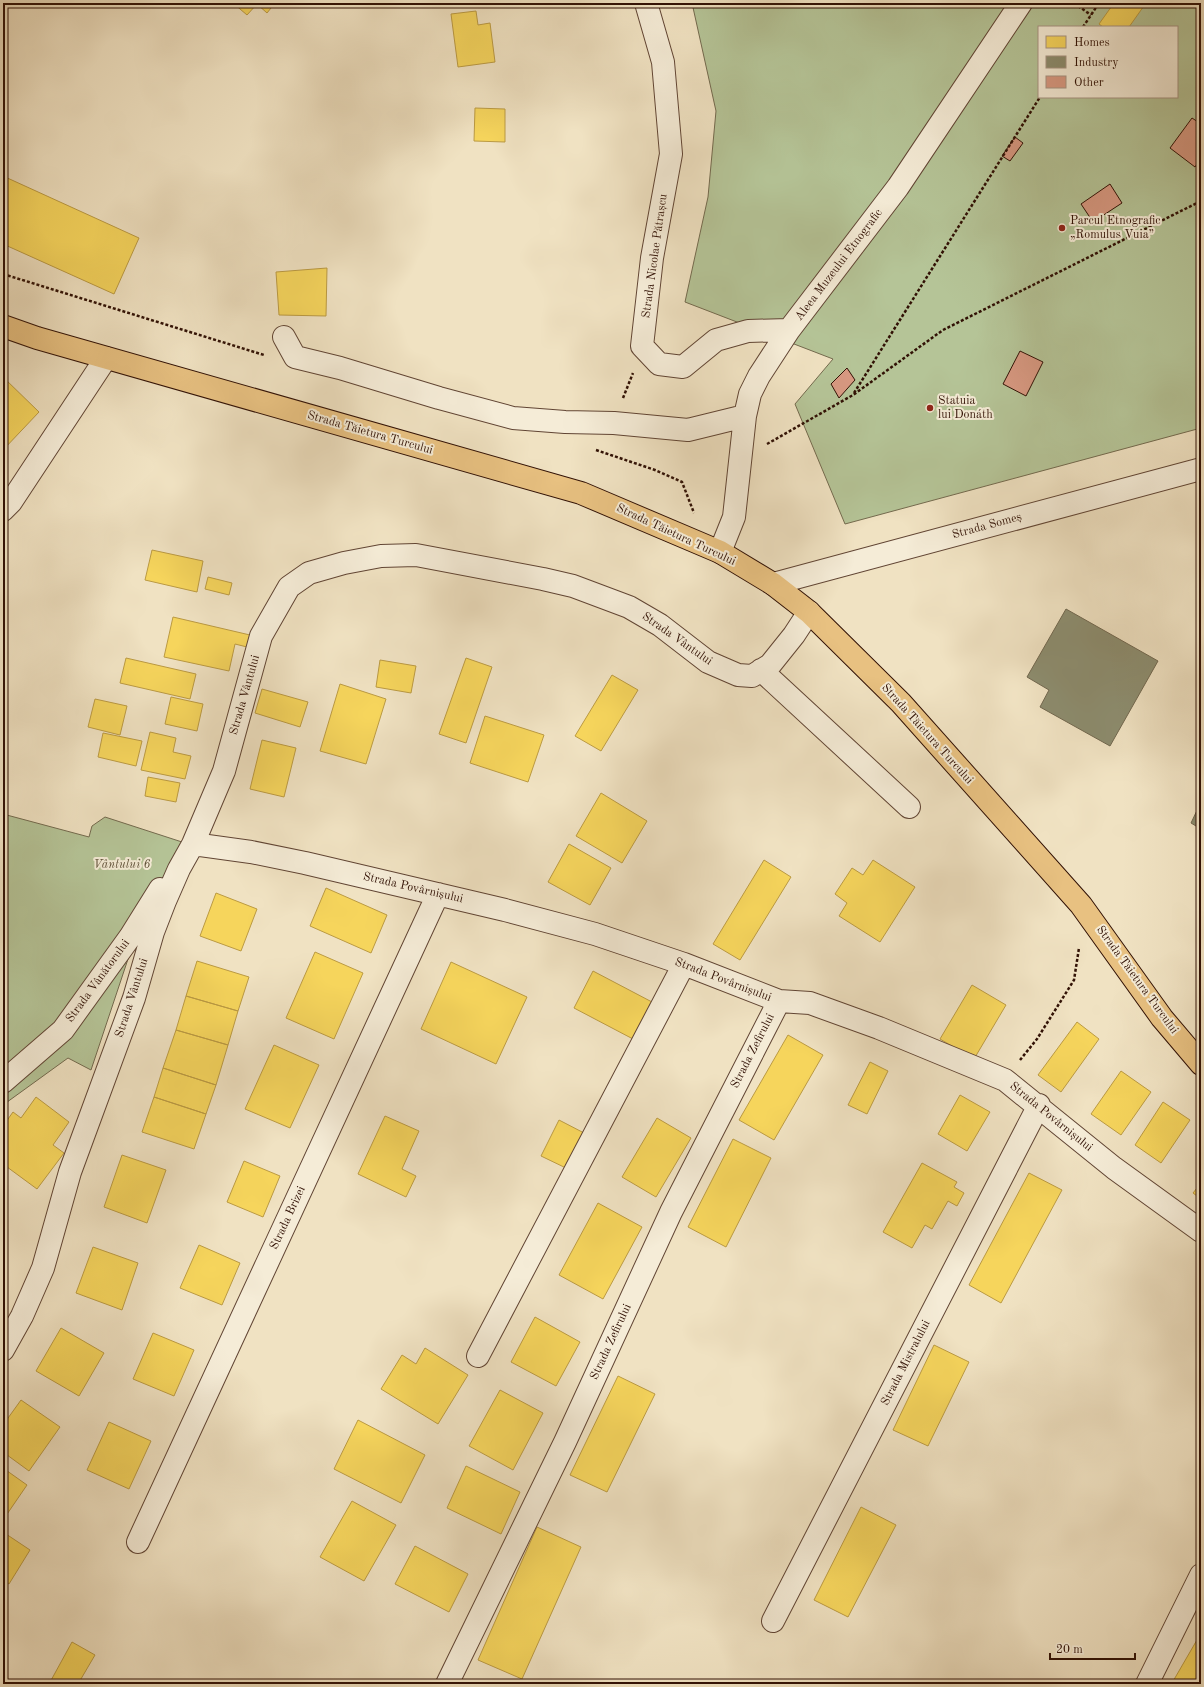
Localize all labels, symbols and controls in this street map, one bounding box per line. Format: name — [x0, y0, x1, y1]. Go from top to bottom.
legend — [1038, 26, 1178, 98]
text: Homes — [1074, 37, 1110, 49]
text: Industry — [1074, 57, 1119, 69]
text: Other — [1074, 77, 1104, 89]
street label: Strada Nicolae Pătrașcu — [640, 192, 670, 319]
street label: Aleea Muzeului Etnografic — [793, 207, 885, 323]
place label: Parcul Etnografic „Romulus Vuia” — [1070, 215, 1161, 241]
marker: Parcul Etnografic „Romulus Vuia” — [1057, 223, 1067, 233]
place label: Statuia lui Donáth — [938, 395, 993, 421]
marker: Statuia lui Donáth — [925, 403, 935, 413]
street label: Strada Tăietura Turcului — [306, 409, 434, 457]
street label: Strada Tăietura Turcului — [615, 502, 737, 568]
street label: Strada Someș — [951, 511, 1023, 541]
street label: Strada Vântului — [640, 610, 714, 668]
street label: Strada Vântului — [228, 654, 262, 736]
street label: Strada Tăietura Turcului — [879, 682, 975, 786]
park label: Vântului 6 — [93, 859, 151, 871]
street label: Strada Povârnișului — [362, 871, 464, 905]
street label: Strada Tăietura Turcului — [1094, 924, 1180, 1036]
street label: Strada Vânătorului — [64, 937, 132, 1025]
street label: Strada Povârnișului — [673, 956, 773, 1004]
street label: Strada Vântului — [114, 957, 150, 1039]
street label: Strada Zefirului — [729, 1012, 777, 1090]
street label: Strada Povârnișului — [1007, 1080, 1095, 1154]
street label: Strada Brizei — [268, 1184, 308, 1252]
street label: Strada Zefirului — [588, 1302, 634, 1382]
street label: Strada Mistralului — [879, 1318, 933, 1408]
scale bar — [1050, 1635, 1135, 1661]
text: 20 m — [1056, 1644, 1083, 1656]

